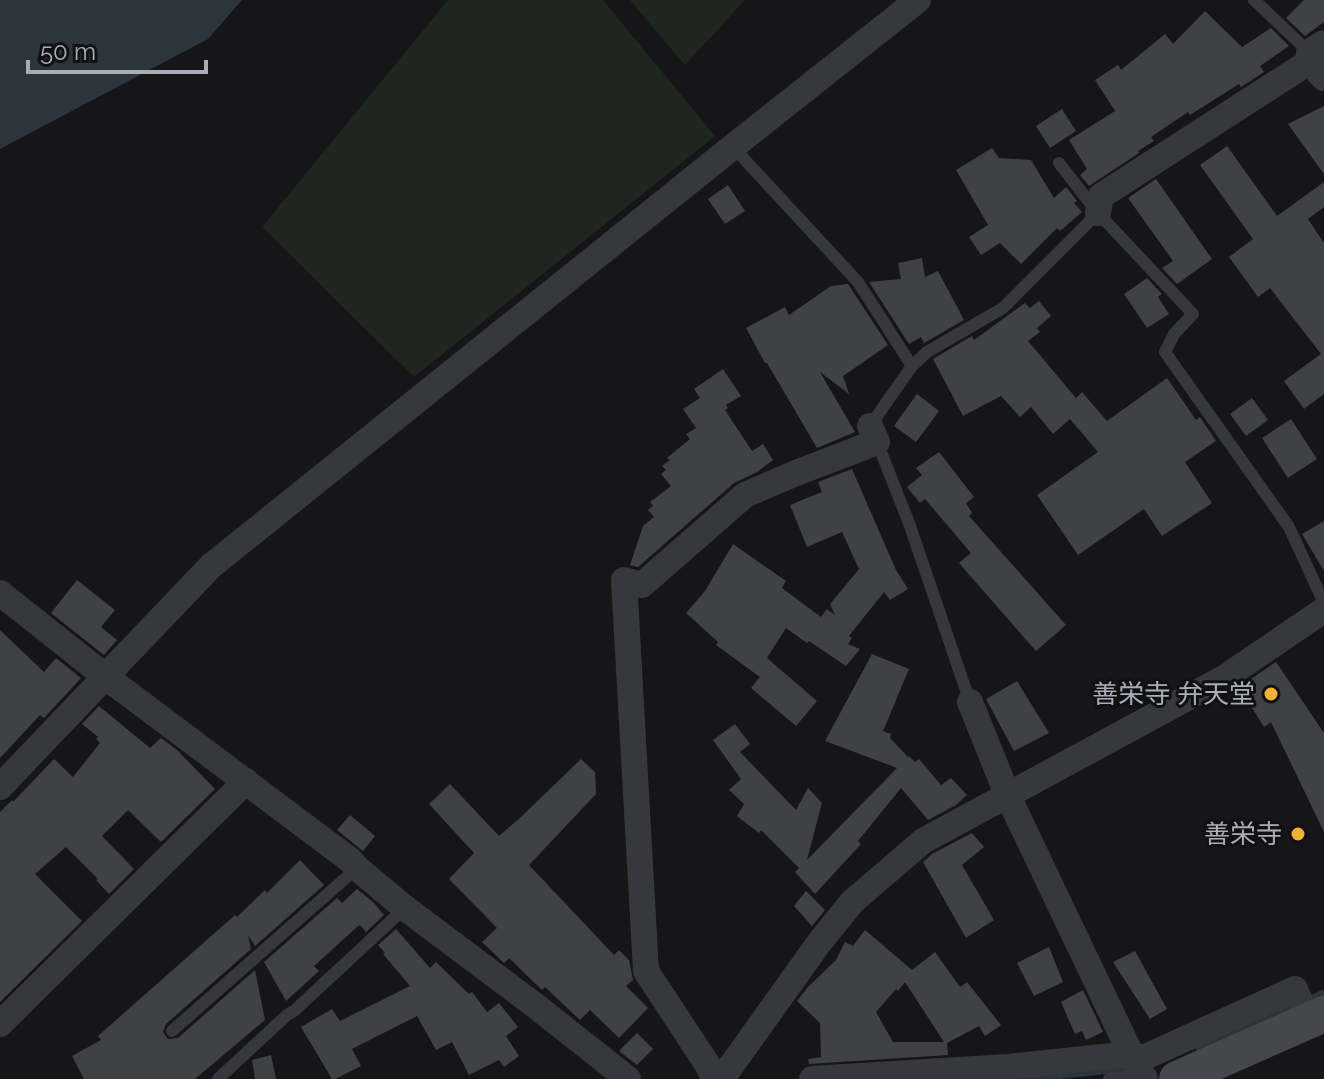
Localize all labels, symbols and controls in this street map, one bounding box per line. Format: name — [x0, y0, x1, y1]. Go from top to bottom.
scale bar — [28, 24, 206, 74]
text: 50 m — [40, 37, 96, 66]
place label: 善栄寺 弁天堂 — [1092, 679, 1255, 709]
marker: 善栄寺 弁天堂 — [1262, 685, 1280, 703]
place label: 善栄寺 — [1204, 819, 1282, 849]
marker: 善栄寺 — [1289, 825, 1307, 843]

